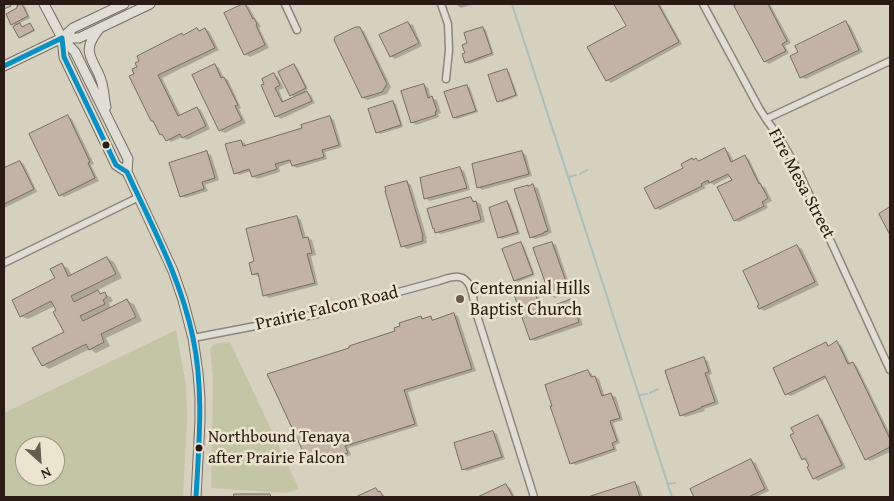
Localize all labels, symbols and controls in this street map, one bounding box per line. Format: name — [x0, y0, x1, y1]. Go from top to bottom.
street label: Fire Mesa Street — [763, 125, 839, 243]
unlabelled marker — [101, 140, 111, 150]
place label: Centennial Hills Baptist Church — [470, 278, 590, 320]
street label: Prairie Falcon Road — [253, 282, 401, 336]
marker: Centennial Hills Baptist Church — [454, 293, 466, 305]
place label: Northbound Tenaya after Prairie Falcon — [208, 428, 350, 468]
north arrow — [15, 436, 65, 486]
marker: Northbound Tenaya after Prairie Falcon — [194, 443, 204, 453]
text: N — [38, 463, 55, 485]

